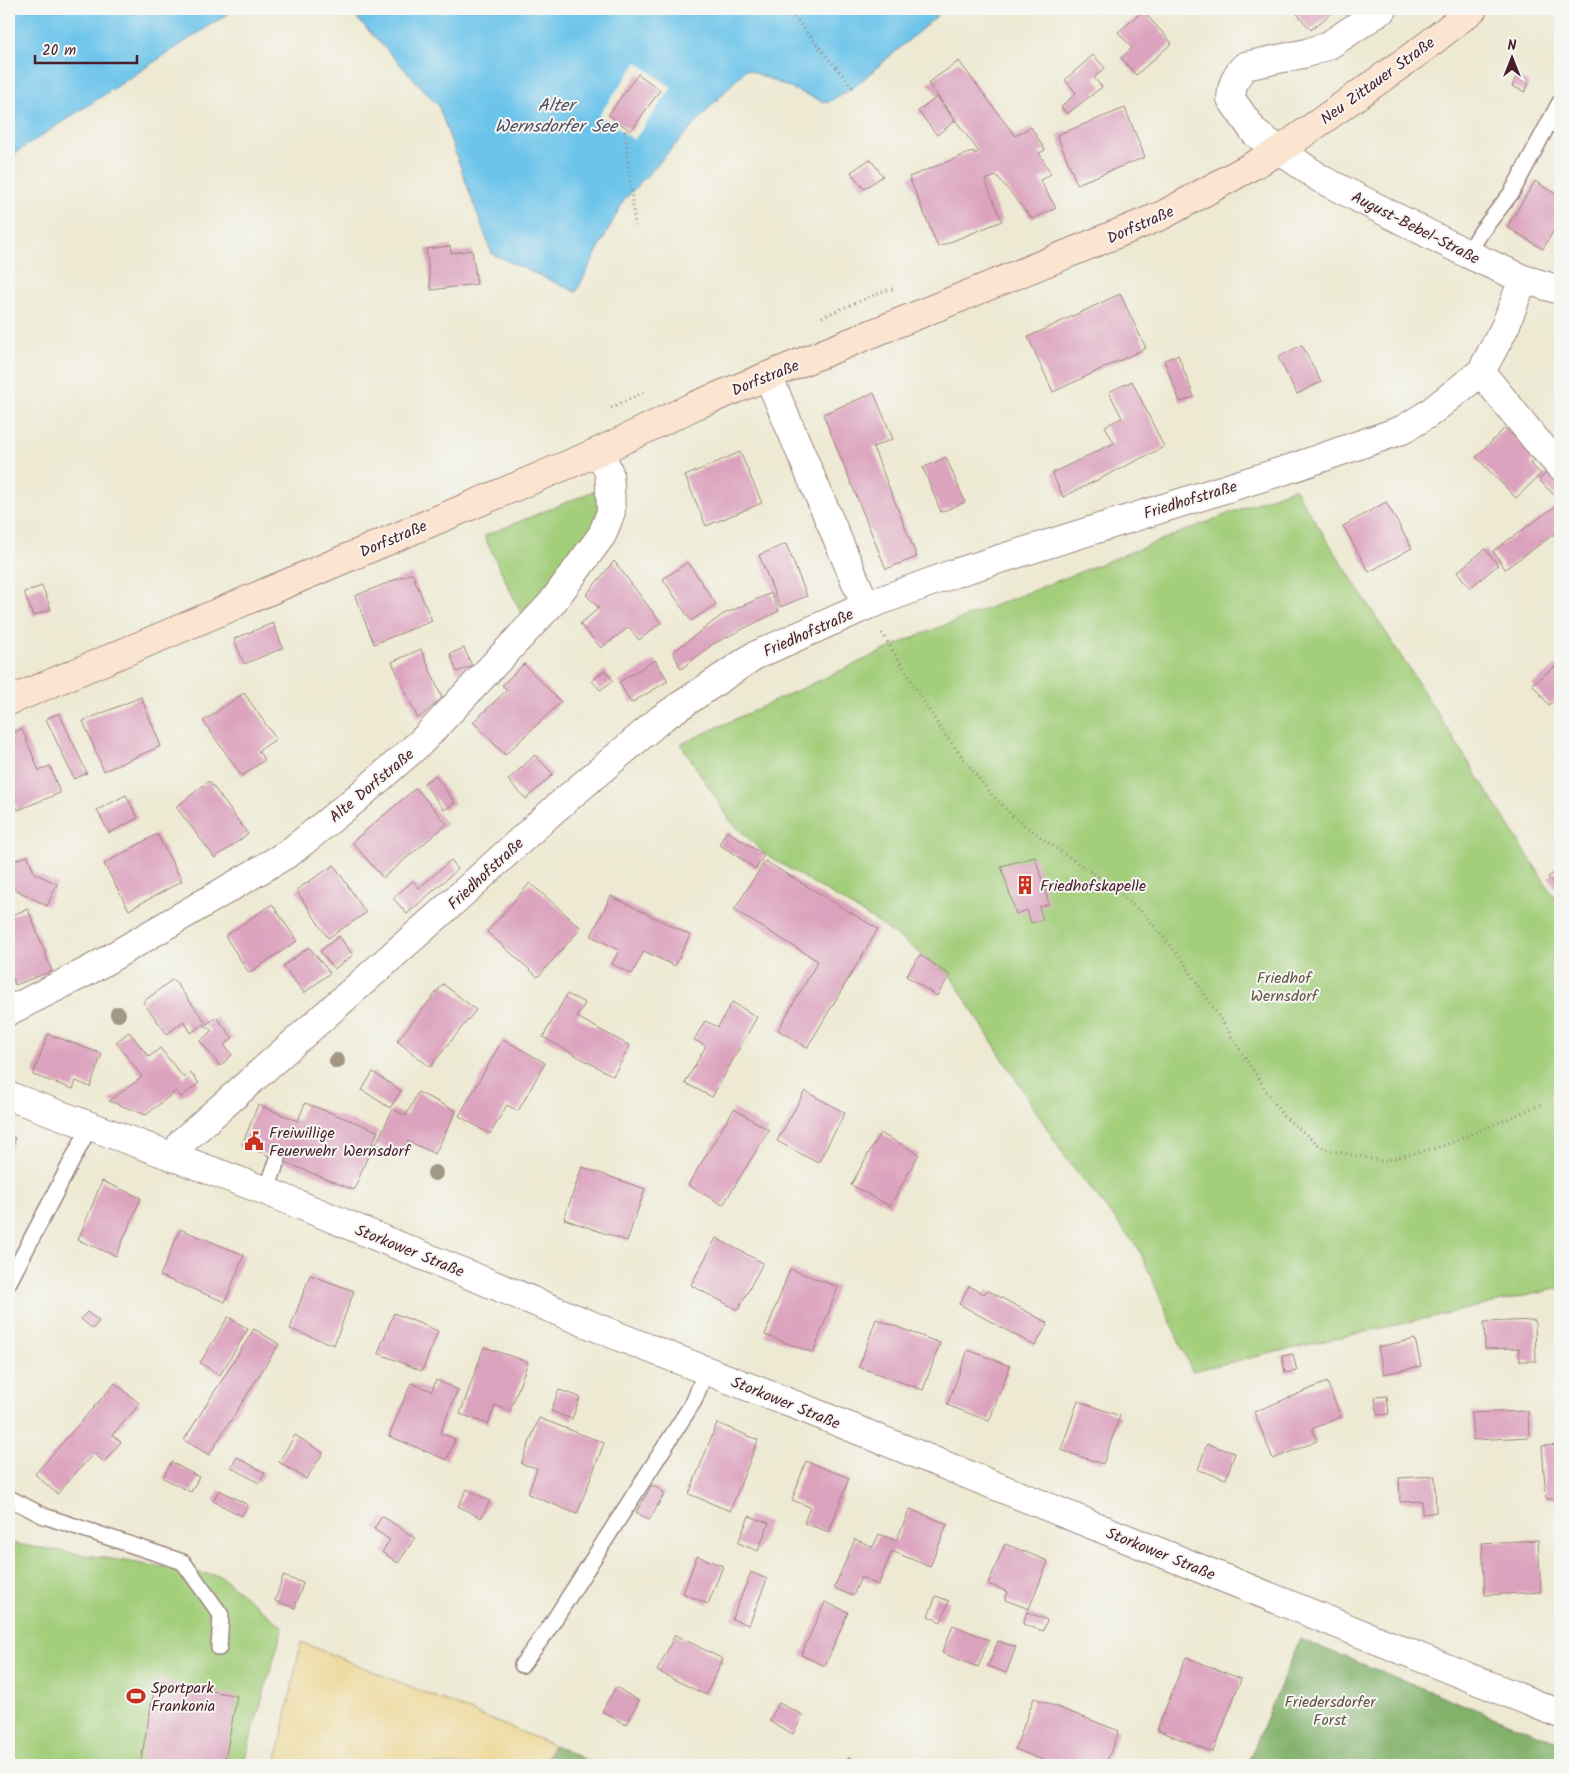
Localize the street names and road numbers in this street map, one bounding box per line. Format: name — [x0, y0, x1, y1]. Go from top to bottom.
street label: Neu Zittauer Straße — [1315, 31, 1440, 131]
street label: August-Bebel-Straße — [1347, 185, 1484, 272]
street label: Dorfstraße — [1103, 199, 1178, 251]
street label: Dorfstraße — [728, 353, 803, 403]
street label: Friedhofstraße — [1140, 474, 1240, 527]
street label: Dorfstraße — [356, 514, 431, 565]
street label: Friedhofstraße — [759, 602, 858, 664]
street label: Alte Dorfstraße — [324, 743, 420, 829]
street label: Friedhofstraße — [442, 832, 530, 916]
street label: Storkower Straße — [351, 1218, 468, 1285]
street label: Storkower Straße — [727, 1370, 844, 1437]
street label: Storkower Straße — [1102, 1521, 1219, 1588]

